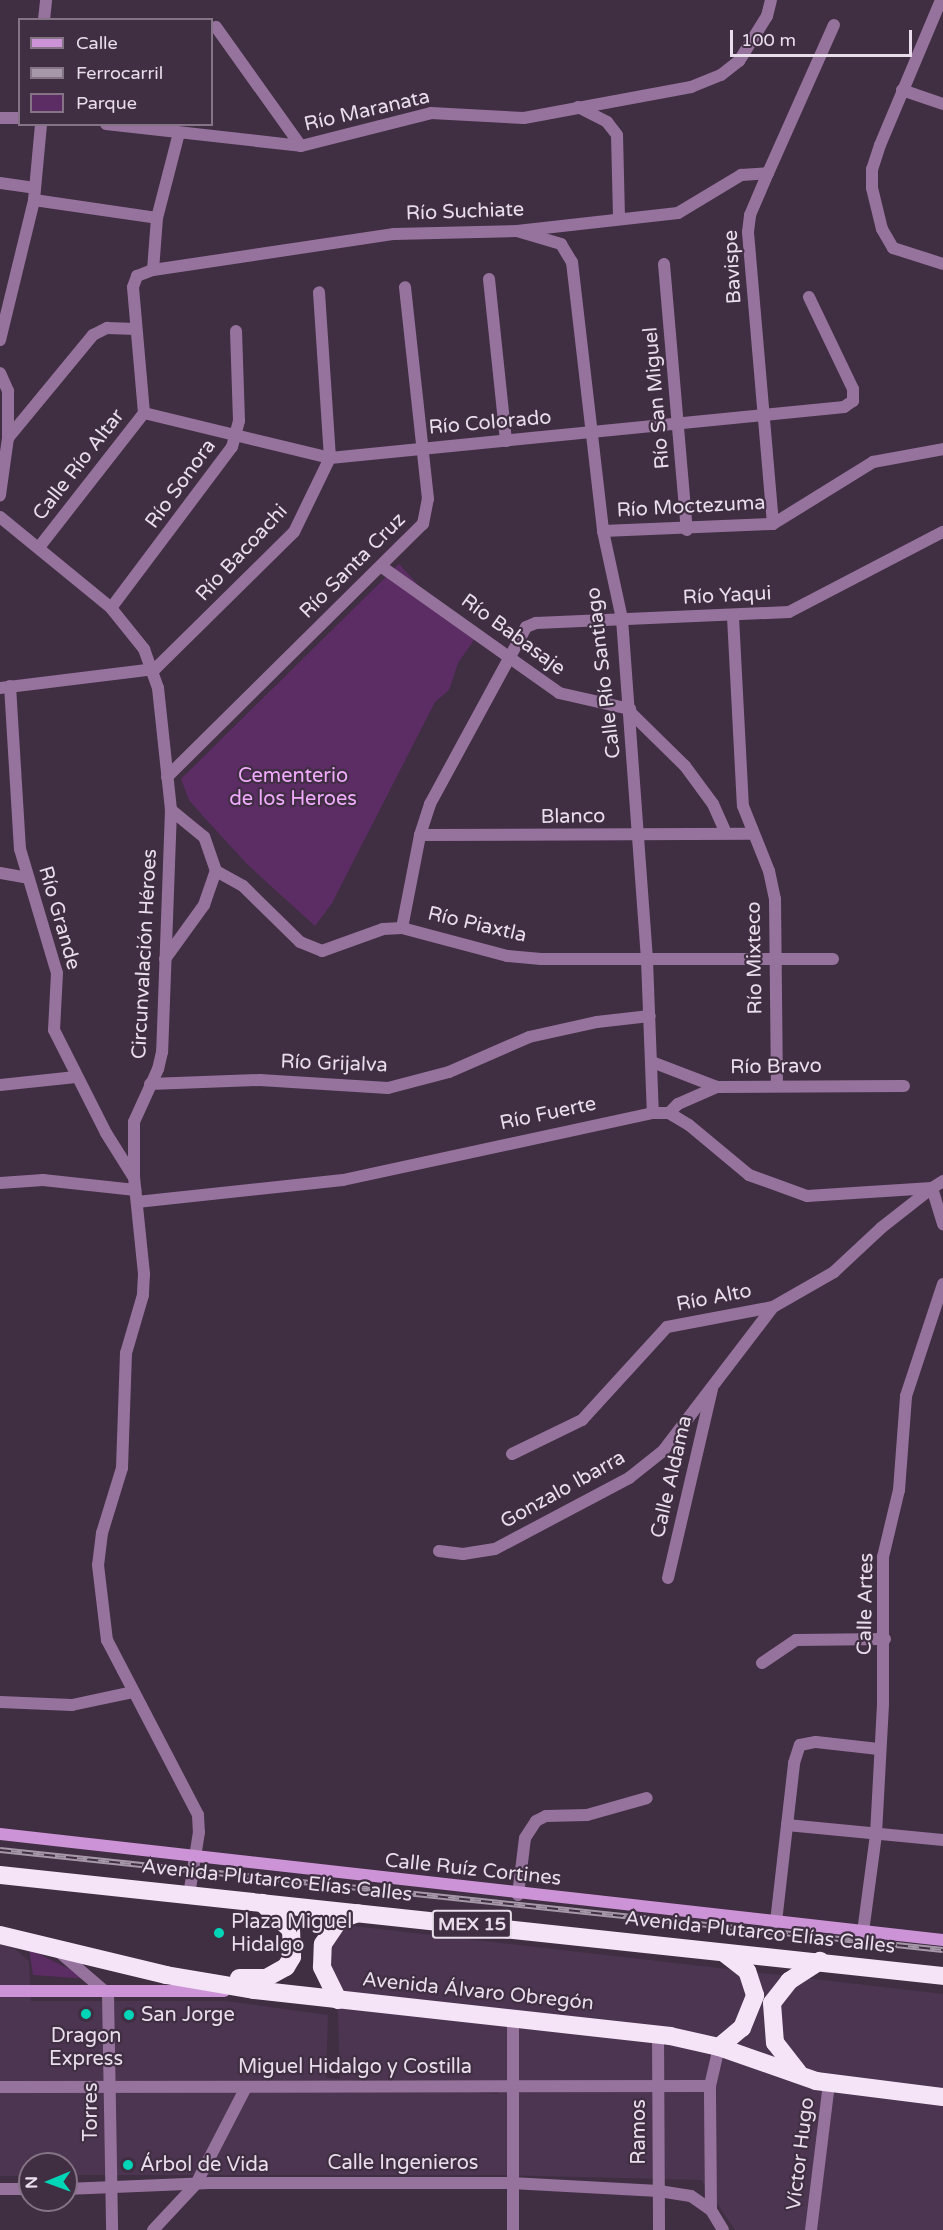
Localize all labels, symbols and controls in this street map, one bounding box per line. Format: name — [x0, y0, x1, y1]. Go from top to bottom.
legend — [18, 18, 213, 126]
scale bar — [733, 18, 914, 56]
text: 100 m — [741, 29, 796, 51]
text: Calle — [76, 32, 118, 54]
text: Ferrocarril — [76, 62, 163, 84]
street label: Río Maranata — [302, 85, 432, 137]
text: Parque — [76, 92, 137, 114]
street label: Río Suchiate — [405, 198, 525, 226]
street label: Bavispe — [719, 229, 747, 305]
street label: Río San Miguel — [639, 326, 675, 470]
street label: Calle Río Altar — [28, 405, 130, 525]
street label: Río Colorado — [428, 406, 552, 440]
street label: Río Sonora — [141, 435, 221, 533]
street label: Río Moctezuma — [616, 491, 766, 523]
street label: Río Bacoachi — [191, 500, 293, 606]
street label: Río Santa Cruz — [295, 508, 411, 624]
street label: Río Yaqui — [682, 582, 772, 610]
street label: Calle Río Santiago — [582, 586, 626, 760]
street label: Río Babasaje — [456, 589, 570, 681]
park label: Cementerio de los Heroes — [229, 765, 357, 812]
street label: Blanco — [540, 804, 606, 830]
street label: Circunvalación Héroes — [128, 848, 162, 1060]
street label: Río Grande — [33, 863, 85, 973]
street label: Río Mixteco — [742, 901, 768, 1015]
street label: Río Piaxtla — [425, 902, 529, 948]
street label: Río Grijalva — [280, 1050, 388, 1078]
street label: Río Bravo — [730, 1054, 822, 1080]
street label: Río Fuerte — [498, 1092, 598, 1136]
street label: Río Alto — [674, 1279, 754, 1317]
street label: Calle Aldama — [646, 1413, 698, 1541]
street label: Gonzalo Ibarra — [496, 1446, 630, 1534]
street label: Calle Artes — [853, 1553, 879, 1655]
street label: Calle Ruíz Cortines — [384, 1849, 562, 1891]
street label: Avenida Plutarco Elías Calles — [141, 1855, 413, 1907]
street label: Avenida Plutarco Elías Calles — [624, 1907, 896, 1959]
road number: MEX 15 — [432, 1909, 512, 1939]
place label: Plaza Miguel Hidalgo — [231, 1910, 352, 1957]
marker: Plaza Miguel Hidalgo — [212, 1926, 226, 1940]
street label: Avenida Álvaro Obregón — [361, 1968, 595, 2016]
place label: San Jorge — [141, 2003, 235, 2027]
marker: Dragon Express — [79, 2007, 93, 2021]
marker: San Jorge — [122, 2008, 136, 2022]
place label: Dragon Express — [49, 2024, 123, 2071]
street label: Miguel Hidalgo y Costilla — [238, 2055, 472, 2079]
street label: Torres — [79, 2083, 103, 2141]
street label: Víctor Hugo — [782, 2096, 820, 2212]
street label: Ramos — [627, 2099, 651, 2165]
street label: Calle Ingenieros — [328, 2151, 478, 2175]
north arrow — [18, 2152, 78, 2212]
place label: Árbol de Vida — [140, 2153, 269, 2177]
marker: Árbol de Vida — [121, 2158, 135, 2172]
text: N — [22, 2176, 42, 2189]

